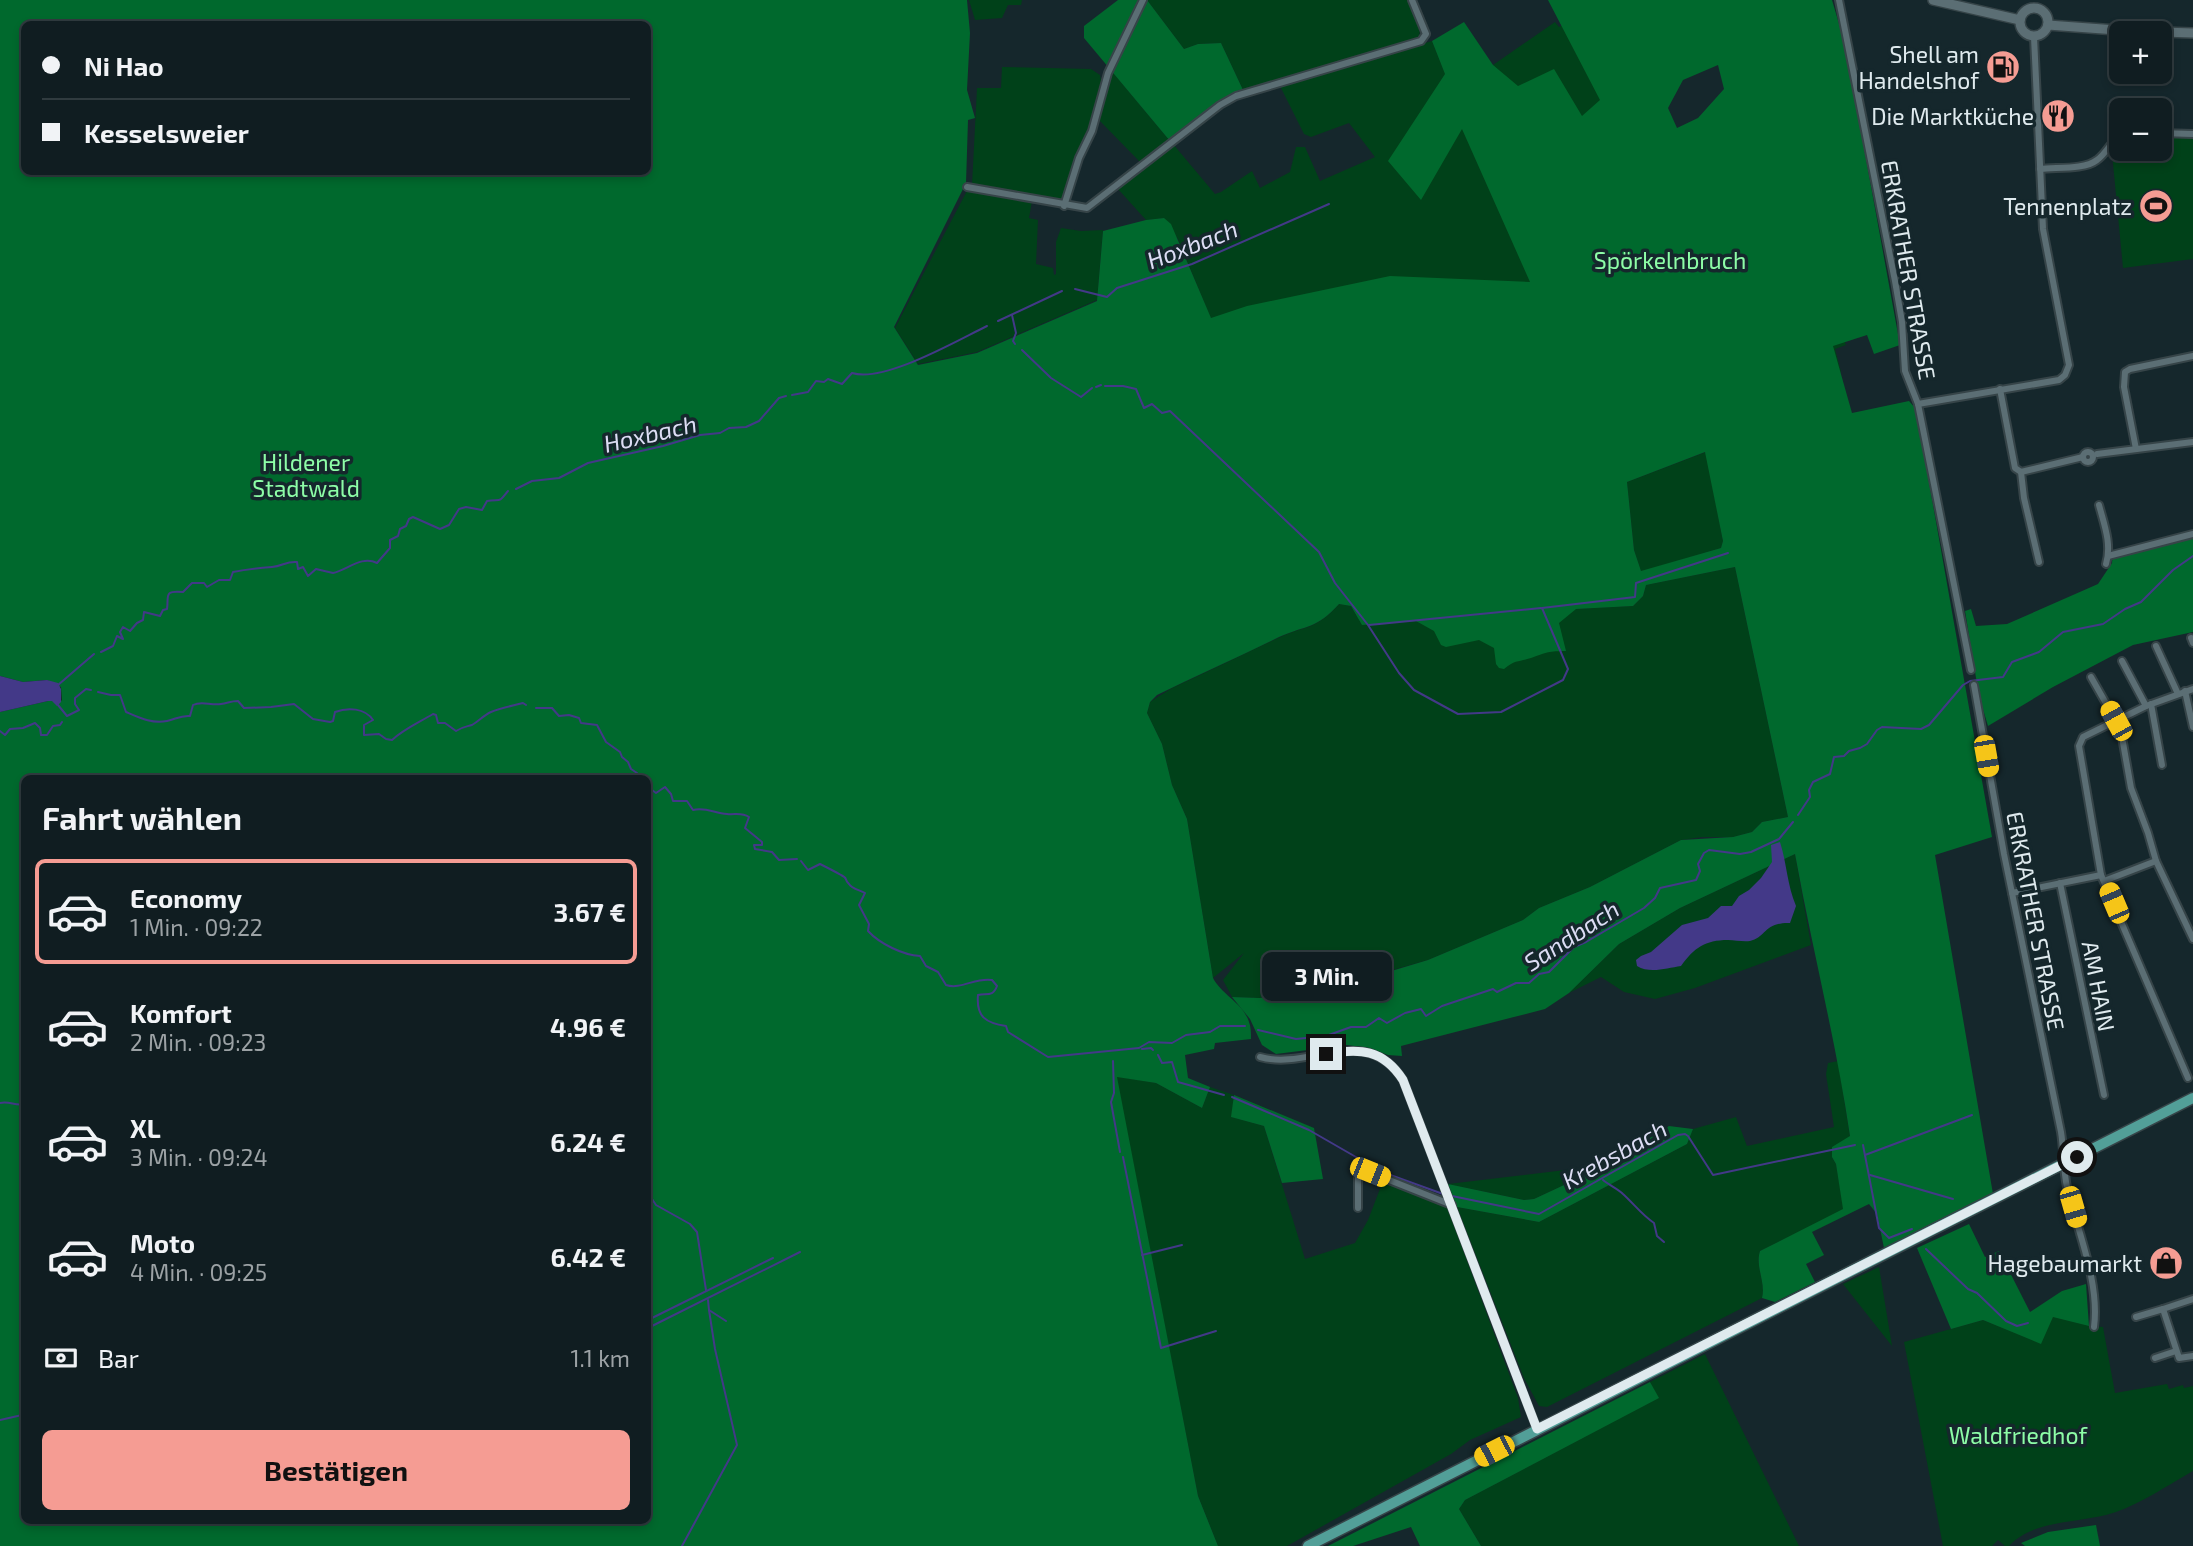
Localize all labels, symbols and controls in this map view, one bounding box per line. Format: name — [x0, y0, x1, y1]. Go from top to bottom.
map controls — [2109, 21, 2172, 161]
button: + — [2109, 21, 2172, 84]
place label: Shell am Handelshof — [1858, 40, 1980, 94]
fuel station icon: Shell am Handelshof — [1984, 48, 2022, 86]
text: Ni Hao — [84, 50, 164, 81]
restaurant icon: Die Marktküche — [2039, 97, 2077, 135]
button: − — [2109, 98, 2172, 161]
place label: Die Marktküche — [1871, 102, 2034, 130]
text: Kesselsweier — [84, 117, 249, 148]
street label: ERKRATHER STRASSE — [1876, 158, 1942, 382]
sports icon: Tennenplatz — [2137, 187, 2175, 225]
place label: Tennenplatz — [2003, 192, 2132, 220]
water label: Hoxbach — [1143, 213, 1241, 275]
park label: Spörkelnbruch — [1594, 246, 1746, 274]
water label: Hoxbach — [601, 408, 699, 458]
park label: Hildener Stadtwald — [252, 448, 360, 502]
car — [2097, 698, 2136, 744]
car — [1973, 733, 2000, 779]
text: Fahrt wählen — [42, 798, 242, 836]
street label: ERKRATHER STRASSE — [2001, 809, 2071, 1033]
icon: car — [46, 880, 109, 943]
car — [2097, 880, 2132, 926]
text: Economy — [130, 882, 242, 913]
water label: Sandbach — [1518, 893, 1624, 977]
text: 3.67 € — [554, 896, 626, 927]
text: 1 Min. · 09:22 — [130, 913, 263, 941]
street label: AM HAIN — [2077, 938, 2121, 1034]
callout: 3 Min. — [1261, 953, 1391, 1002]
text: 3 Min. — [1295, 962, 1359, 990]
icon: car — [46, 995, 109, 1058]
text: Komfort — [130, 997, 232, 1028]
text: 4.96 € — [550, 1011, 626, 1042]
text: 2 Min. · 09:23 — [130, 1028, 266, 1056]
route end — [1310, 1038, 1342, 1070]
icon: car — [46, 1110, 109, 1173]
text: XL — [130, 1112, 161, 1143]
water label: Krebsbach — [1557, 1113, 1671, 1195]
text: 6.24 € — [550, 1126, 626, 1157]
route start — [2061, 1141, 2093, 1173]
text: 3 Min. · 09:24 — [130, 1143, 268, 1171]
car — [1347, 1154, 1394, 1190]
car — [2058, 1184, 2089, 1230]
icon: car — [46, 1225, 109, 1288]
text: Moto — [130, 1227, 195, 1258]
text: 6.42 € — [550, 1241, 626, 1272]
shop icon: Hagebaumarkt — [2147, 1244, 2185, 1282]
place label: Hagebaumarkt — [1988, 1249, 2142, 1277]
text: 4 Min. · 09:25 — [130, 1258, 267, 1286]
icon: cash — [42, 1339, 80, 1377]
text: Bar — [98, 1342, 139, 1373]
text: 1.1 km — [570, 1344, 630, 1372]
park label: Waldfriedhof — [1949, 1421, 2089, 1449]
button: Bestätigen — [42, 1430, 630, 1510]
car — [1471, 1432, 1518, 1470]

